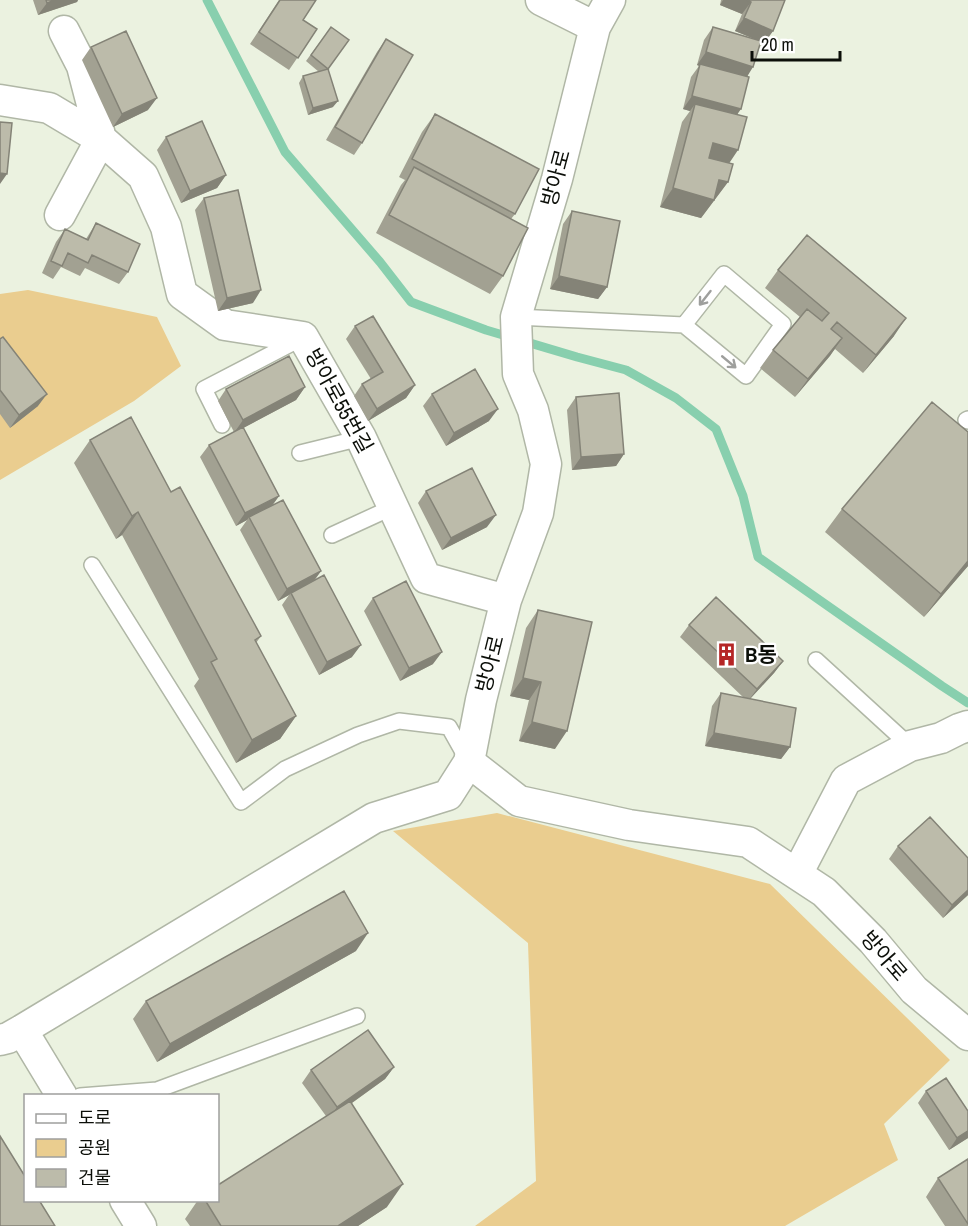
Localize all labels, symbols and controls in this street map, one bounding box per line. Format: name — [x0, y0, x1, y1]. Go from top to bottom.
scale bar — [752, 24, 840, 62]
text: 20 m — [761, 32, 794, 57]
street label: 방아로 — [534, 146, 577, 210]
one-way arrow — [698, 290, 711, 306]
street label: 방아로55번길 — [299, 343, 380, 458]
one-way arrow — [721, 356, 737, 369]
street label: 방아로 — [468, 632, 511, 696]
place label: B동 — [745, 640, 777, 669]
building icon: B동 — [714, 642, 740, 668]
street label: 방아로 — [854, 924, 914, 987]
legend — [24, 1094, 219, 1202]
text: 도로 — [78, 1105, 111, 1130]
text: 공원 — [78, 1135, 111, 1160]
text: 건물 — [78, 1165, 111, 1190]

